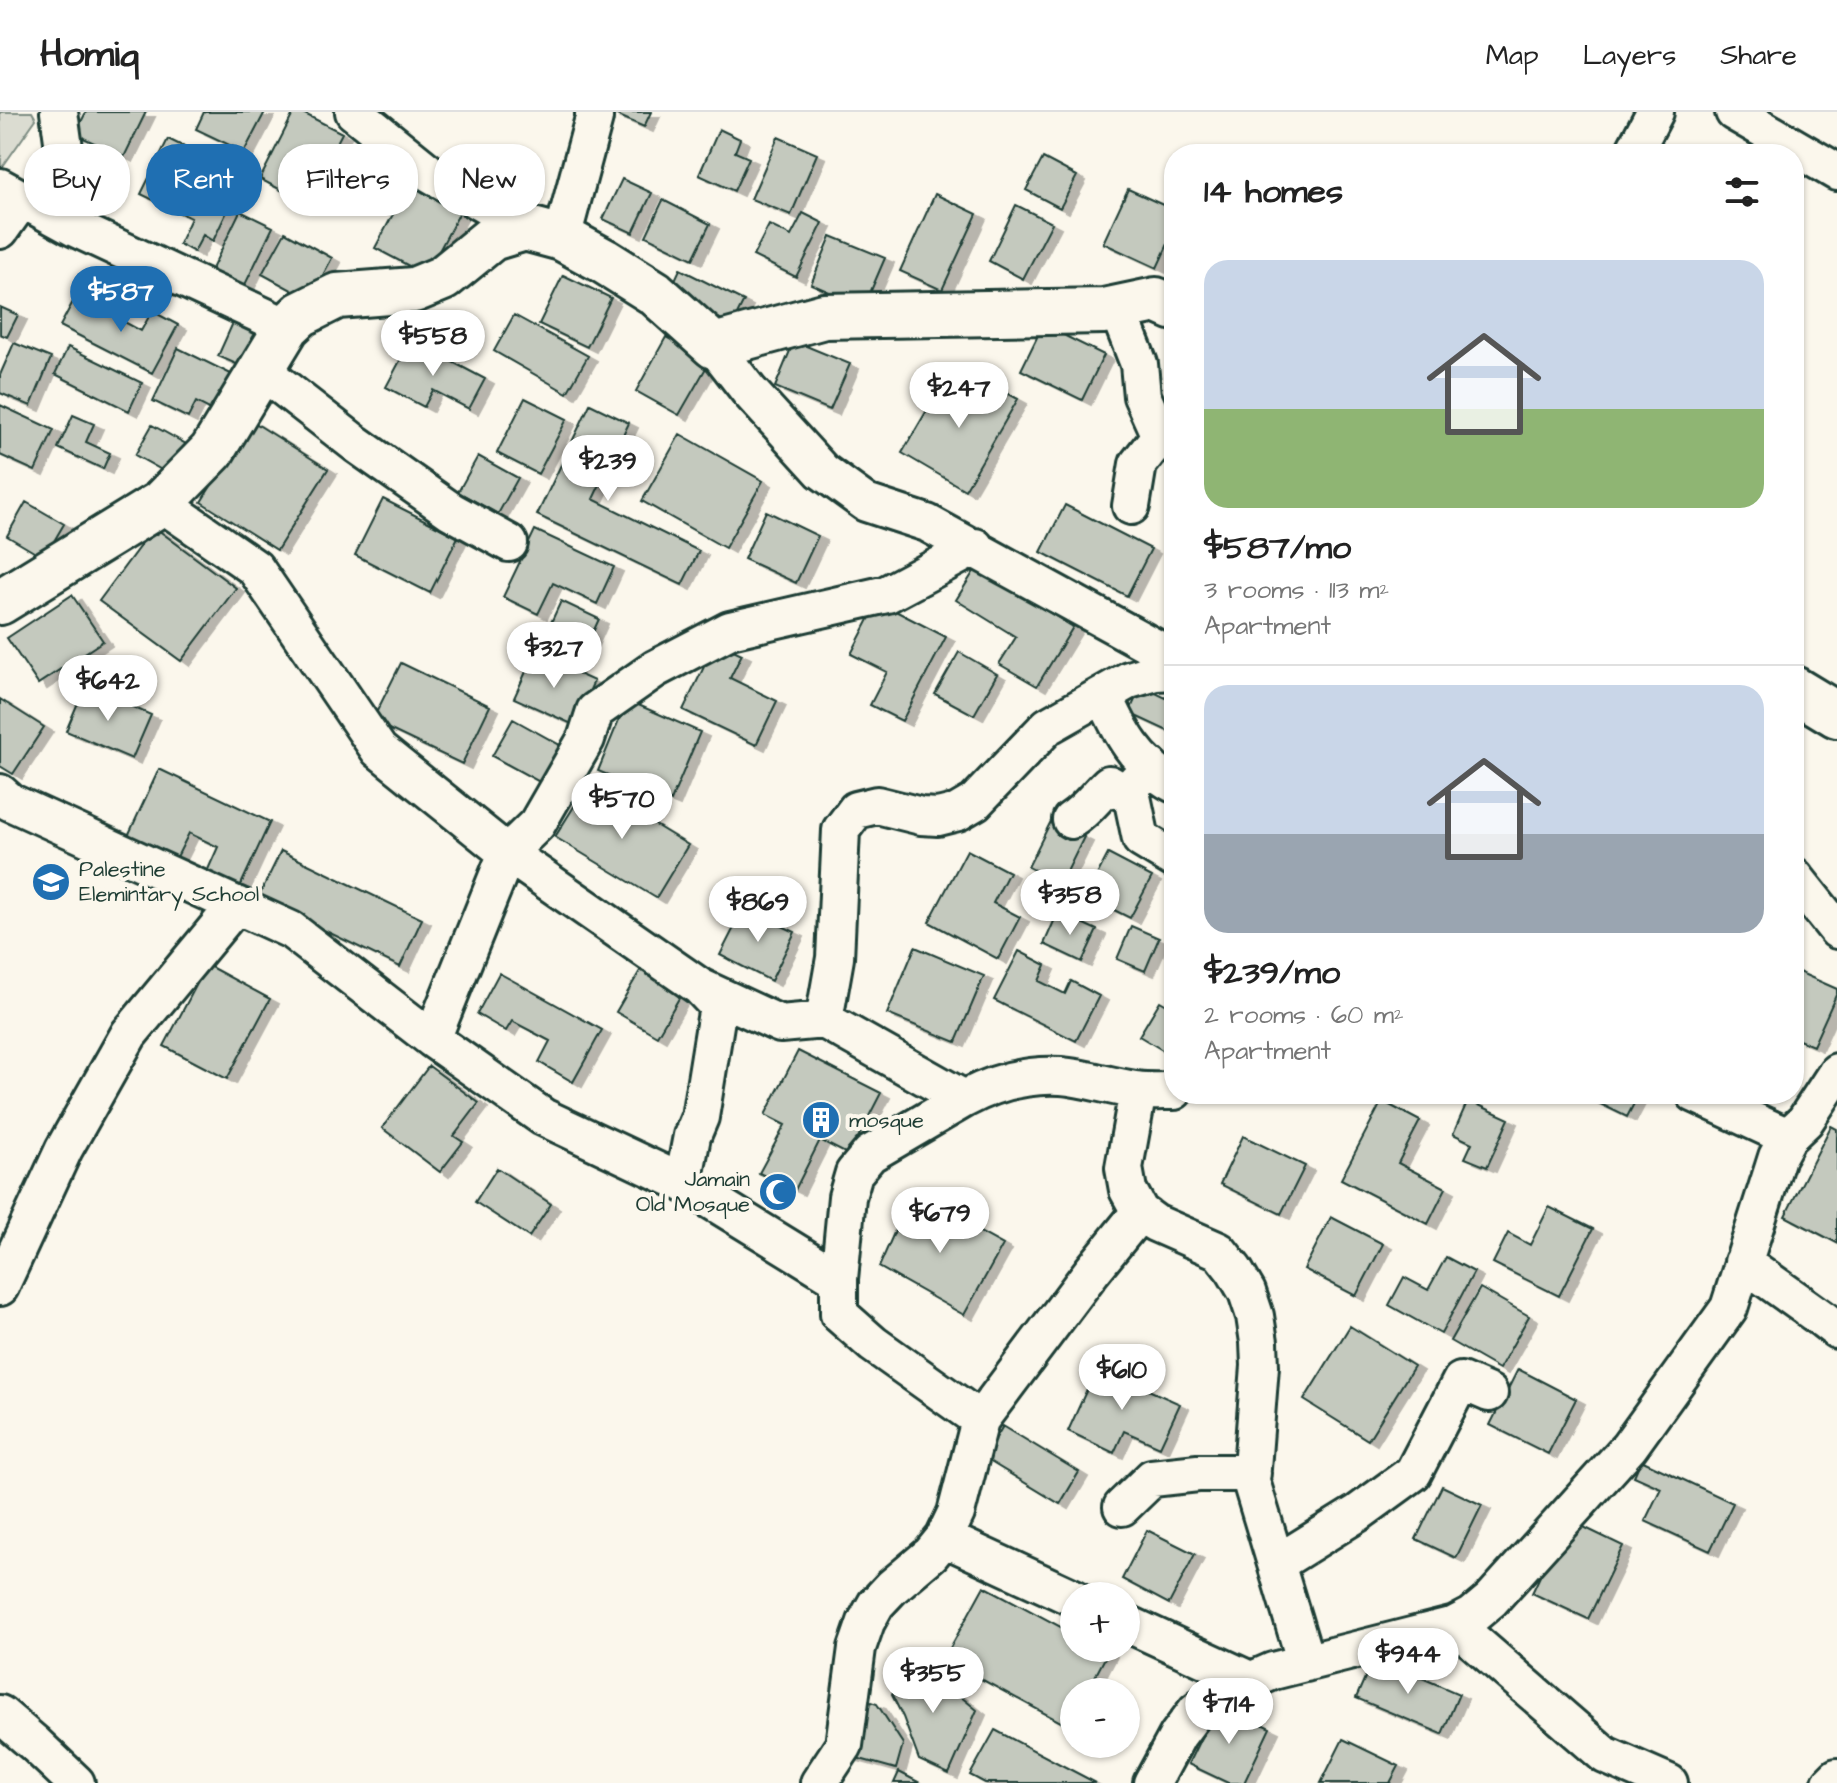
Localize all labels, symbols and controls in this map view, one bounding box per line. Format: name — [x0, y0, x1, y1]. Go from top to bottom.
text: Homiq — [40, 29, 139, 81]
text: Map — [1486, 36, 1539, 75]
text: Layers — [1583, 36, 1676, 75]
text: Share — [1720, 36, 1797, 75]
chip: Buy — [24, 144, 130, 216]
chip: Rent — [146, 144, 262, 216]
chip: Filters — [278, 144, 418, 216]
chip: New — [434, 144, 545, 216]
text: 14 homes — [1204, 168, 1343, 216]
icon: filters — [1720, 170, 1764, 214]
pin: $587 — [74, 266, 168, 334]
text: $587 — [88, 274, 154, 310]
pin: $558 — [386, 310, 480, 378]
icon: home — [1412, 312, 1556, 456]
text: $558 — [399, 318, 467, 354]
pin: $247 — [912, 362, 1006, 430]
text: $247 — [927, 370, 991, 406]
pin: $239 — [561, 435, 655, 503]
text: $239 — [579, 443, 637, 479]
text: $587/mo — [1204, 524, 1351, 572]
text: 3 rooms · 113 m² — [1204, 572, 1389, 608]
text: Apartment — [1204, 608, 1331, 644]
pin: $327 — [507, 622, 601, 690]
text: $327 — [525, 630, 583, 666]
pin: $642 — [61, 655, 155, 723]
text: $642 — [76, 663, 140, 699]
icon: home — [1412, 737, 1556, 881]
pin: $570 — [575, 773, 669, 841]
text: $570 — [589, 781, 655, 817]
place label: Palestine Elemintary School — [79, 854, 259, 911]
school or university icon: Palestine Elemintary School — [30, 861, 72, 903]
pin: $358 — [1023, 869, 1117, 937]
pin: $869 — [711, 876, 805, 944]
text: $358 — [1039, 877, 1101, 913]
text: $869 — [727, 884, 789, 920]
text: $239/mo — [1204, 949, 1340, 997]
text: 2 rooms · 60 m² — [1204, 997, 1404, 1033]
text: Apartment — [1204, 1033, 1331, 1069]
building icon: mosque — [800, 1099, 842, 1141]
place label: mosque — [849, 1105, 924, 1136]
place label: Jamain Old Mosque — [636, 1164, 750, 1220]
mosque icon: Jamain Old Mosque — [757, 1171, 799, 1213]
pin: $679 — [893, 1187, 987, 1255]
text: $679 — [909, 1195, 971, 1231]
pin: $610 — [1075, 1344, 1169, 1412]
text: $610 — [1097, 1352, 1147, 1388]
map controls — [1060, 1582, 1140, 1758]
button: + — [1060, 1582, 1140, 1662]
pin: $944 — [1361, 1628, 1455, 1696]
text: $944 — [1376, 1636, 1440, 1672]
pin: $355 — [886, 1647, 980, 1715]
text: $355 — [901, 1655, 965, 1691]
button: − — [1060, 1678, 1140, 1758]
pin: $714 — [1182, 1678, 1276, 1746]
text: $714 — [1203, 1686, 1255, 1722]

